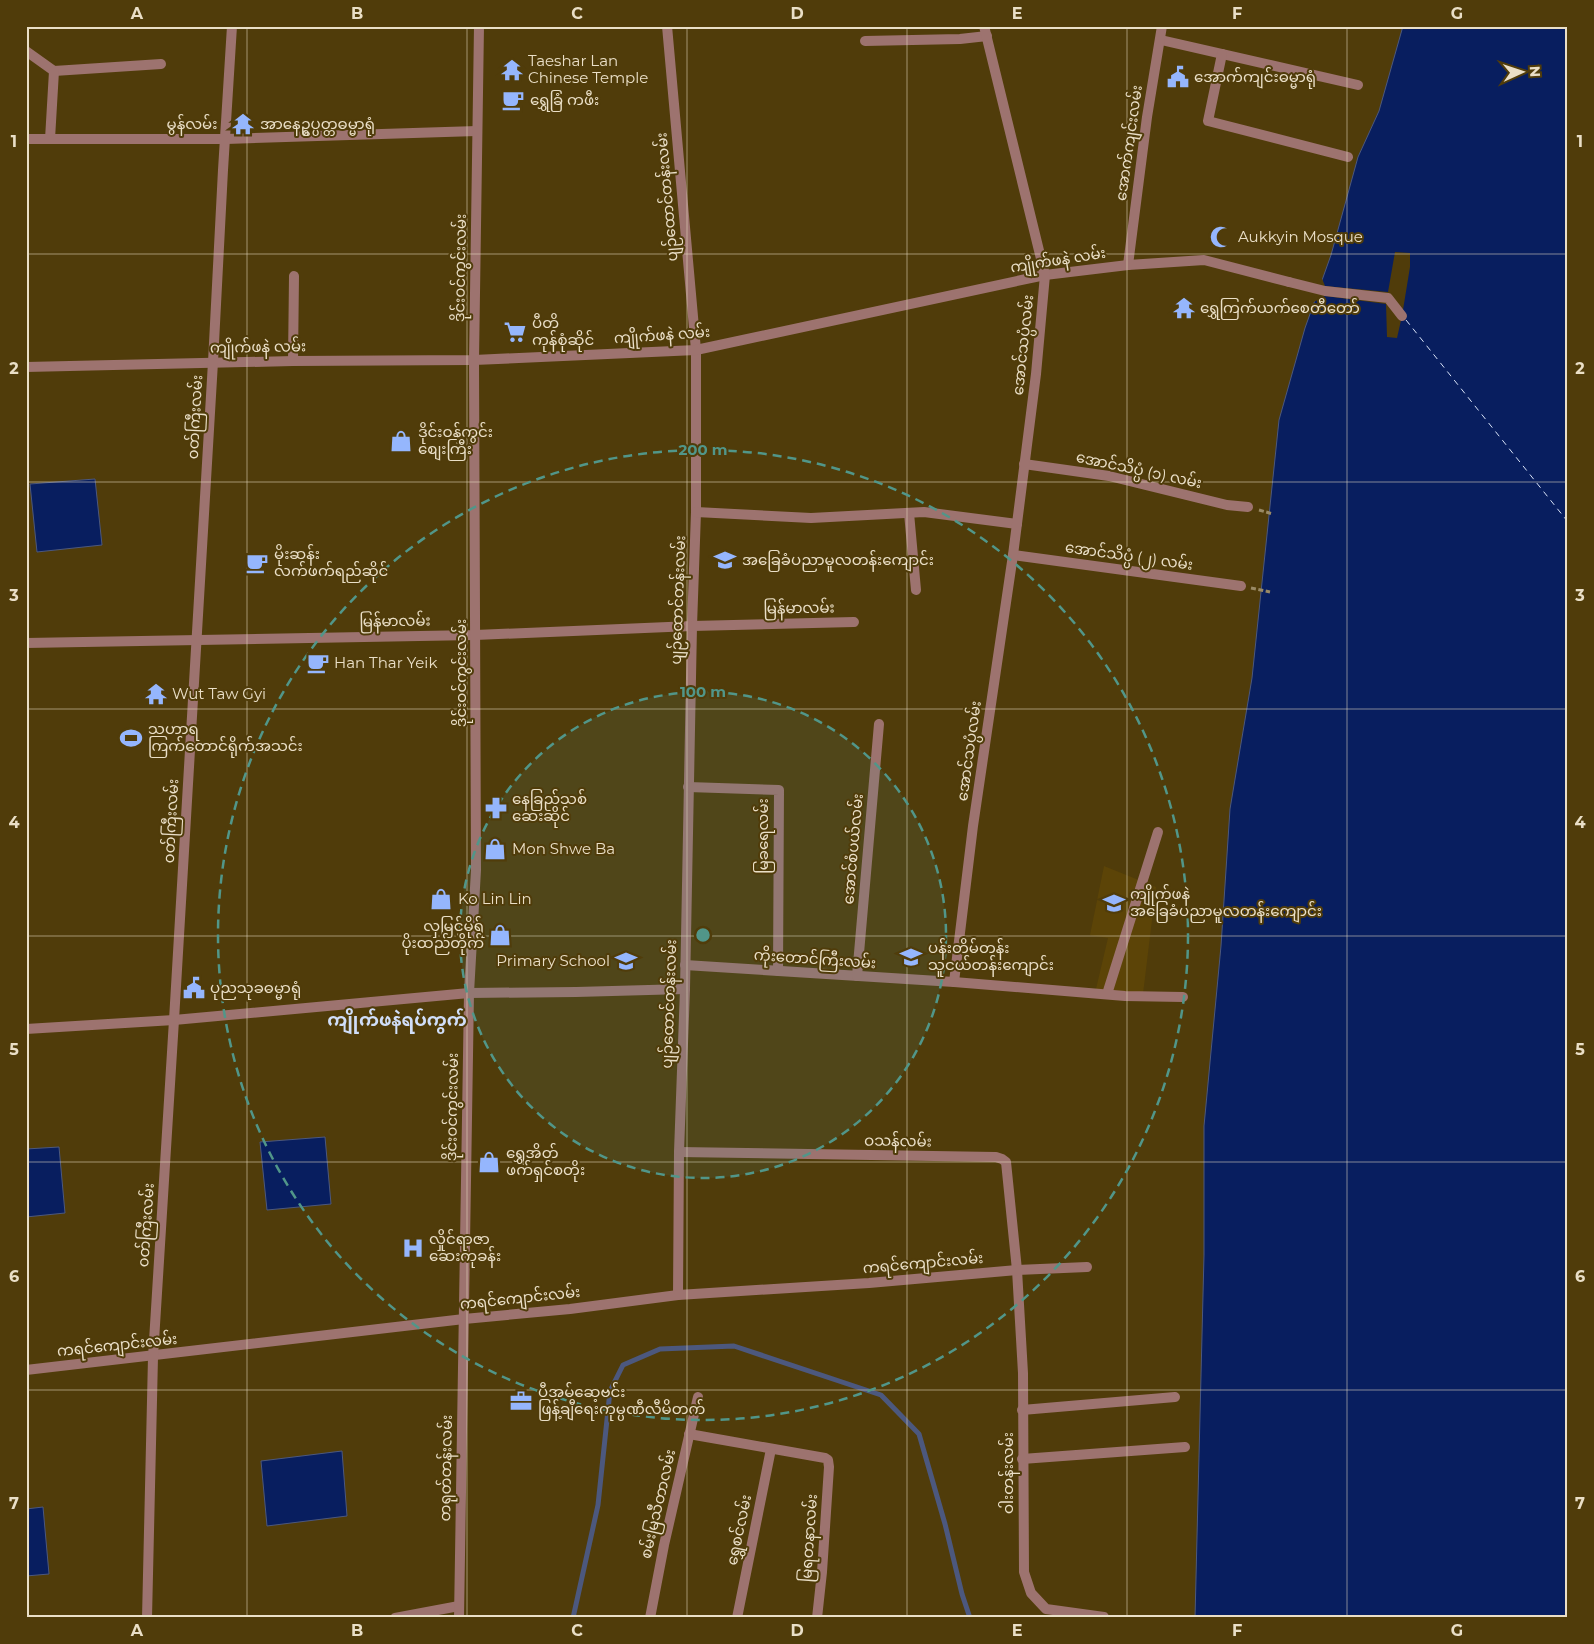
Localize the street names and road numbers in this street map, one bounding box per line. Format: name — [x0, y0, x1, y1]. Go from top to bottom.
street label: အောက်ကျင်းလမ်း — [1111, 84, 1149, 203]
street label: မွန်လမ်း — [167, 114, 217, 136]
street label: ပျဉ်ထောင်တန်းလမ်း — [651, 131, 685, 262]
street label: ဒိုင်းဝင်ကွင်းလမ်း — [449, 214, 473, 322]
street label: ကျိုက်ဖနဲ လမ်း — [1009, 243, 1107, 279]
street label: အောင်သပ္ပံလမ်း — [1008, 294, 1041, 397]
street label: ကျိုက်ဖနဲ လမ်း — [613, 322, 711, 350]
street label: ကျိုက်ဖနဲ လမ်း — [210, 336, 306, 360]
street label: ၀တ်ကြီးလမ်း — [183, 374, 209, 460]
street label: အောင်သိပ္ပံ (၁) လမ်း — [1074, 447, 1204, 495]
street label: ပျဉ်ထောင်တန်းလမ်း — [666, 535, 692, 665]
street label: အောင်သိပ္ပံ (၂) လမ်း — [1063, 537, 1194, 577]
street label: မြန်မာလမ်း — [763, 597, 835, 621]
street label: မြန်မာလမ်း — [359, 610, 431, 634]
street label: ဒိုင်းဝင်ကွင်းလမ်း — [451, 619, 473, 727]
street label: အောင်သပ္ပံလမ်း — [952, 700, 988, 803]
street label: ၀တ်ကြီးလမ်း — [159, 778, 185, 864]
street label: အောင်စံပယ်လမ်း — [838, 793, 867, 905]
street label: မြခရေလမ်း — [753, 798, 775, 874]
street label: ပျဉ်ထောင်တန်းလမ်း — [657, 939, 683, 1069]
street label: ကိုးတောင်ကြီးလမ်း — [753, 945, 877, 975]
street label: ဒိုင်းဝင်ကွင်းလမ်း — [441, 1053, 465, 1161]
street label: ဝသန်လမ်း — [864, 1130, 932, 1154]
street label: ၀တ်ကြီးလမ်း — [133, 1182, 161, 1268]
street label: ကရင်ကျောင်းလမ်း — [862, 1248, 984, 1280]
street label: ကရင်ကျောင်းလမ်း — [459, 1282, 581, 1316]
street label: ကရင်ကျောင်းလမ်း — [56, 1329, 178, 1363]
street label: တရုတ်တန်းလမ်း — [435, 1414, 459, 1522]
street label: ဝါးတန်းလမ်း — [998, 1432, 1020, 1514]
street label: စမ်းမြသီတာလမ်း — [636, 1447, 682, 1561]
street label: ရွှေစင်လမ်း — [722, 1493, 758, 1568]
street label: မြရတနာလမ်း — [796, 1493, 824, 1583]

